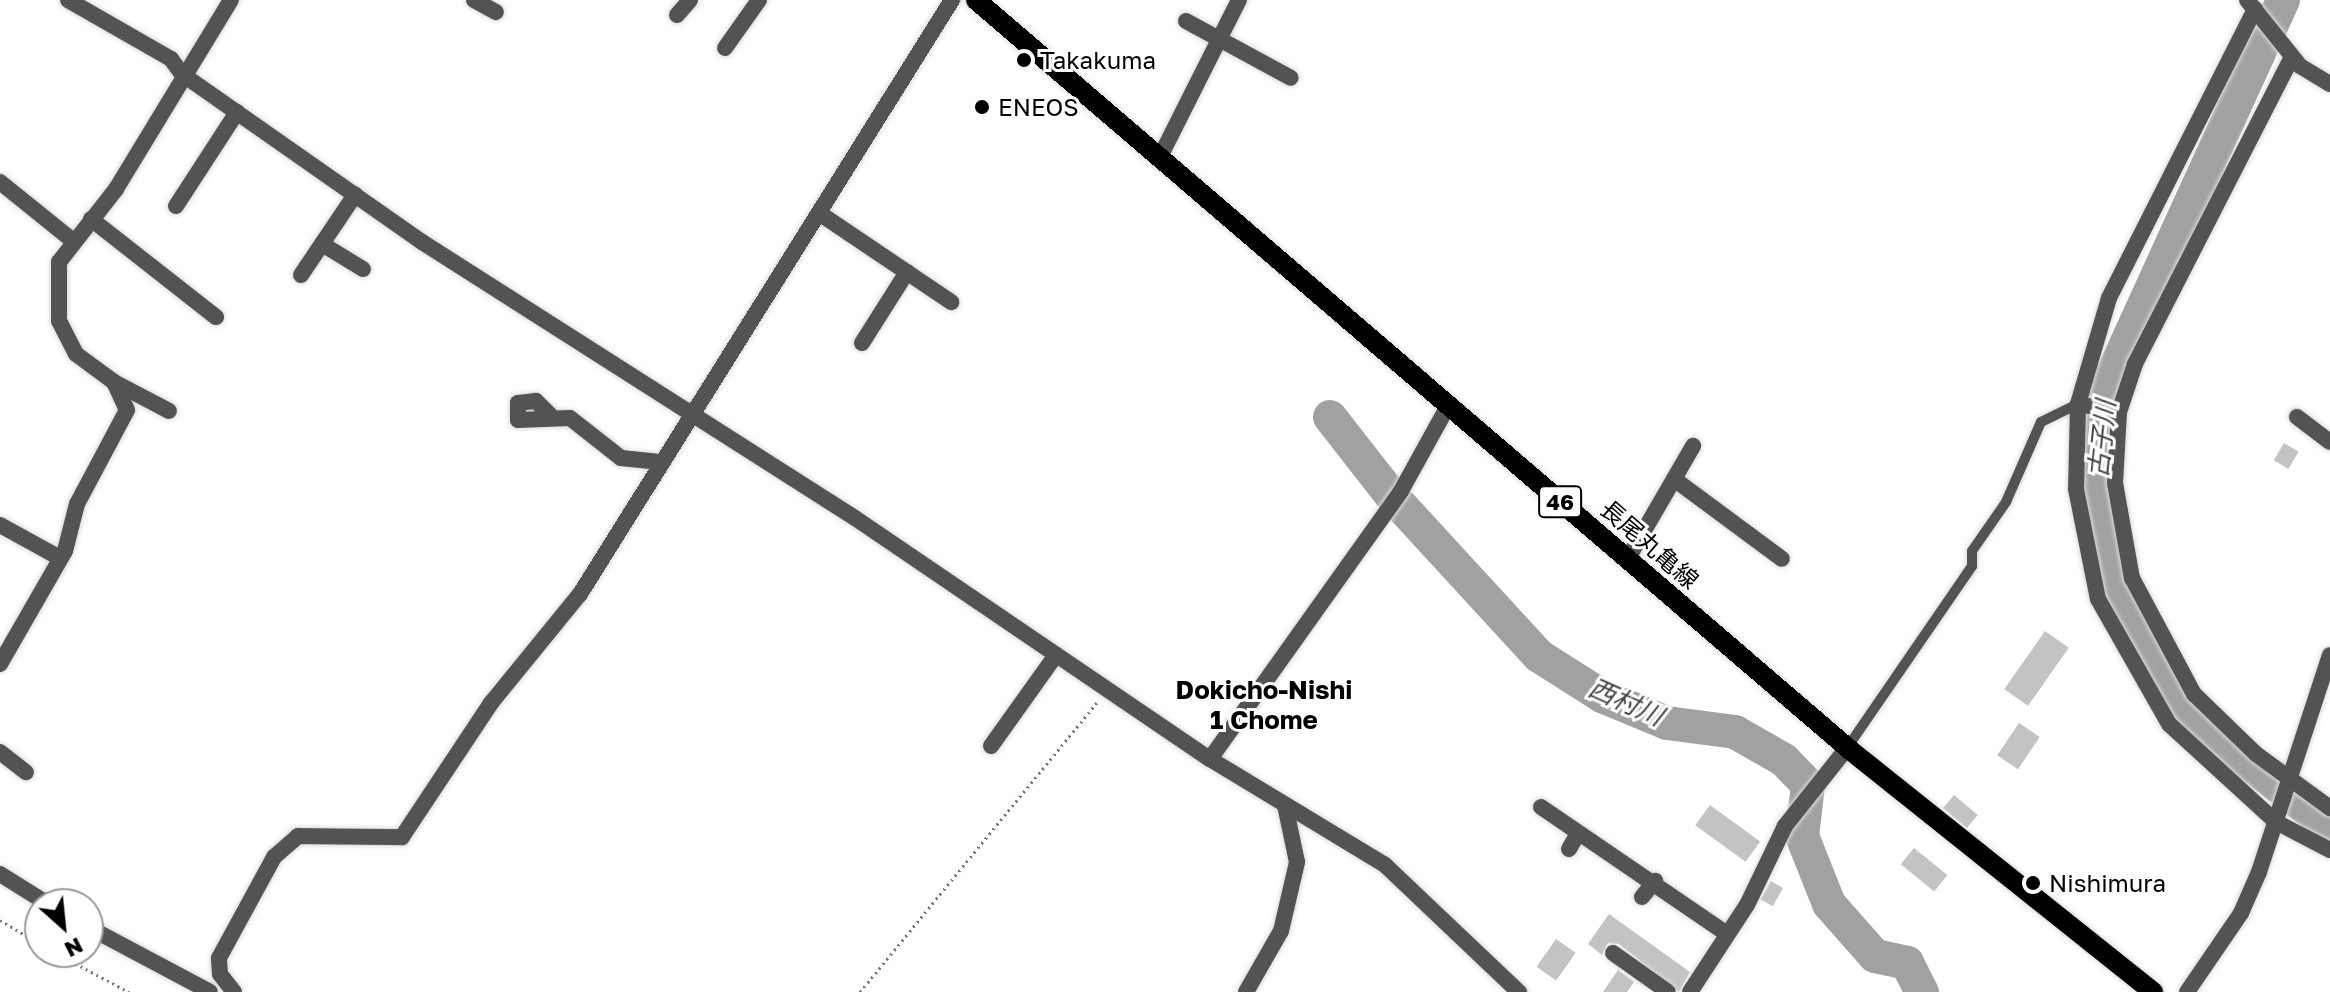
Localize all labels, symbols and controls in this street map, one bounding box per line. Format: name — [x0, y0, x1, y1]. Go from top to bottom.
place label: Takakuma — [1040, 46, 1156, 74]
marker: Takakuma — [1015, 51, 1033, 69]
place label: ENEOS — [998, 93, 1079, 121]
marker: ENEOS — [973, 98, 991, 116]
water label: 古子川 — [2082, 399, 2122, 479]
road number: 46 — [1538, 484, 1582, 520]
street label: 長尾丸亀線 — [1595, 494, 1705, 594]
water label: 西村川 — [1584, 672, 1668, 732]
district label: Dokicho-Nishi 1 Chome — [1176, 674, 1352, 736]
place label: Nishimura — [2049, 869, 2166, 897]
marker: Nishimura — [2024, 874, 2042, 892]
north arrow — [24, 888, 104, 968]
text: N — [61, 932, 88, 964]

